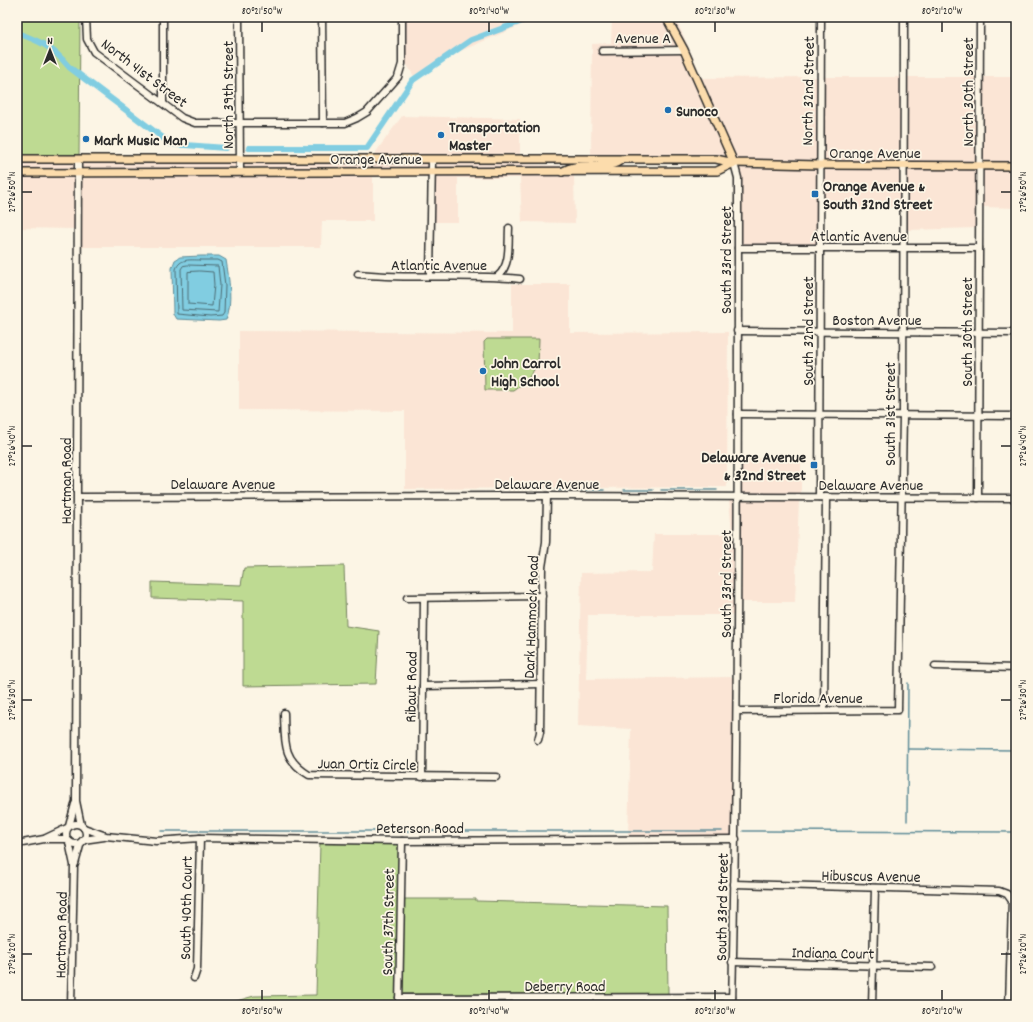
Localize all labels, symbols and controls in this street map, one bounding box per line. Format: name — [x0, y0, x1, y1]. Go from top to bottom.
text: 80°21'50"W — [242, 5, 283, 19]
text: 80°21'40"W — [469, 5, 509, 19]
text: 80°21'30"W — [695, 5, 735, 19]
text: 80°21'20"W — [922, 5, 962, 19]
street label: Avenue A — [615, 28, 671, 51]
north arrow — [30, 30, 70, 70]
text: N — [47, 34, 53, 50]
street label: North 41st Street — [95, 34, 192, 114]
street label: North 32nd Street — [797, 36, 822, 146]
street label: North 30th Street — [958, 37, 981, 147]
street label: North 39th Street — [218, 41, 241, 149]
place label: Sunoco — [676, 101, 718, 124]
marker: Sunoco — [663, 105, 673, 115]
place label: Transportation Master — [449, 117, 540, 158]
place label: Mark Music Man — [94, 130, 187, 153]
marker: Transportation Master — [436, 130, 446, 140]
marker: Mark Music Man — [81, 134, 91, 144]
street label: Orange Avenue — [829, 143, 921, 166]
street label: Orange Avenue — [330, 149, 422, 172]
text: 27°26'50"N — [6, 171, 20, 213]
text: 27°26'50"N — [1017, 171, 1031, 213]
place label: Orange Avenue & South 32nd Street — [823, 176, 933, 217]
marker: Orange Avenue & South 32nd Street — [810, 189, 820, 199]
street label: South 33rd Street — [716, 206, 739, 314]
street label: Atlantic Avenue — [811, 226, 907, 249]
street label: Atlantic Avenue — [391, 255, 487, 278]
street label: South 32nd Street — [798, 276, 821, 386]
street label: South 30th Street — [957, 277, 980, 387]
street label: Boston Avenue — [832, 310, 922, 333]
place label: John Carrol High School — [491, 353, 561, 394]
street label: South 31st Street — [880, 362, 903, 466]
marker: John Carrol High School — [478, 366, 488, 376]
text: 27°26'40"N — [6, 426, 20, 466]
text: 27°26'40"N — [1017, 426, 1031, 466]
street label: Hartman Road — [56, 437, 79, 525]
place label: Delaware Avenue & 32nd Street — [701, 447, 806, 488]
marker: Delaware Avenue & 32nd Street — [809, 460, 819, 470]
street label: Delaware Avenue — [171, 474, 275, 497]
street label: Delaware Avenue — [495, 474, 599, 497]
street label: Delaware Avenue — [819, 475, 923, 498]
street label: South 33rd Street — [716, 530, 739, 638]
street label: Dark Hammock Road — [519, 555, 546, 679]
street label: Ribaut Road — [400, 651, 425, 723]
text: 27°26'30"N — [6, 679, 20, 721]
text: 27°26'30"N — [1017, 679, 1031, 721]
street label: Florida Avenue — [773, 688, 863, 711]
street label: Juan Ortiz Circle — [317, 753, 417, 778]
street label: Peterson Road — [376, 818, 464, 841]
street label: South 33rd Street — [711, 853, 736, 961]
street label: South 40th Court — [175, 856, 200, 960]
street label: Hibuscus Avenue — [821, 865, 921, 890]
street label: South 37th Street — [377, 868, 402, 976]
street label: Hartman Road — [50, 891, 75, 979]
text: 27°26'20"N — [6, 933, 20, 974]
text: 27°26'20"N — [1017, 933, 1031, 974]
street label: Indiana Court — [791, 942, 875, 967]
street label: Deberry Road — [524, 976, 606, 999]
text: 80°21'50"W — [242, 1005, 283, 1019]
text: 80°21'40"W — [469, 1005, 509, 1019]
text: 80°21'30"W — [695, 1005, 735, 1019]
text: 80°21'20"W — [922, 1005, 962, 1019]

